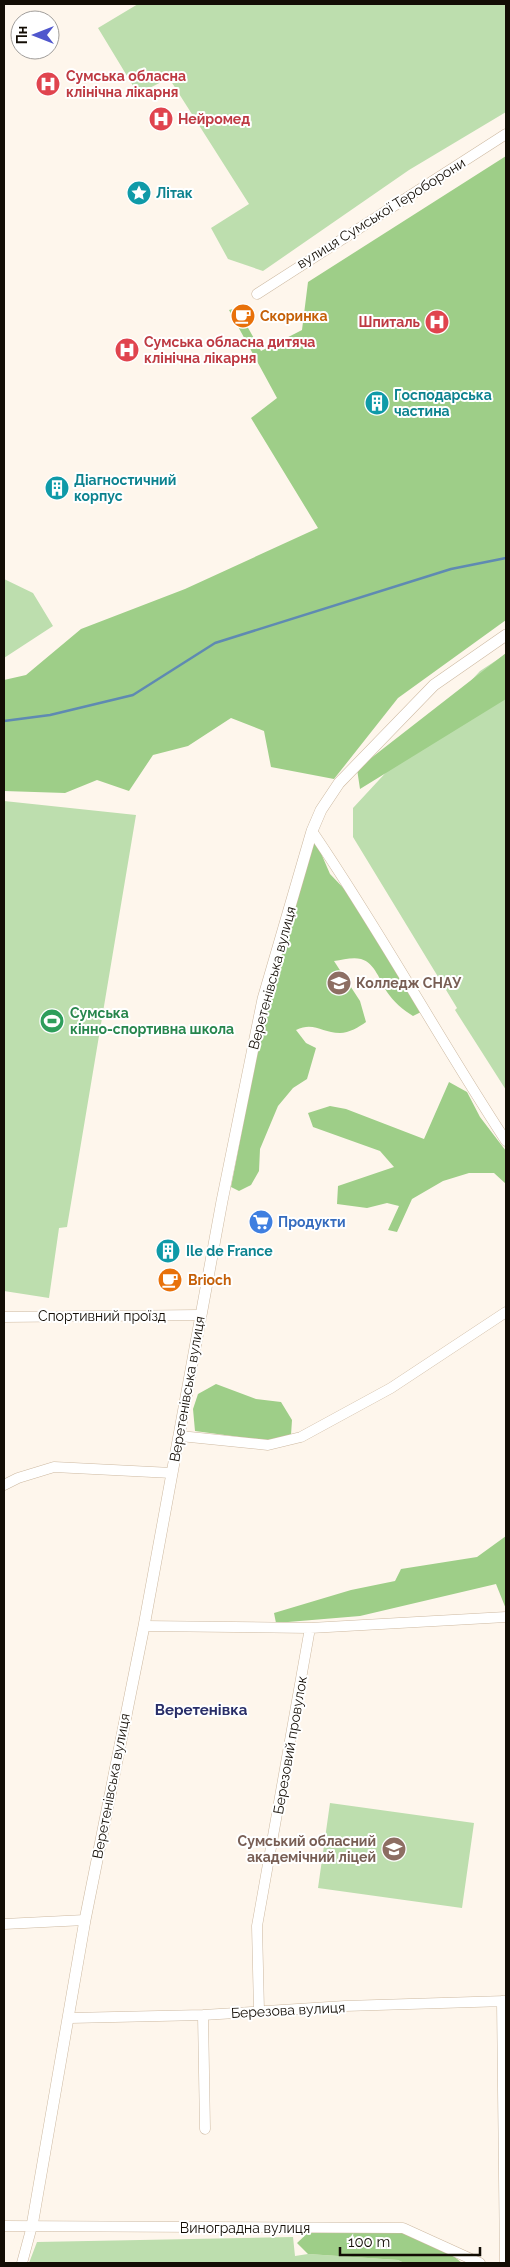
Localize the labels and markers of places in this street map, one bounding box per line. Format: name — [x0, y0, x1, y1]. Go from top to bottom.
place label: Сумська обласна клінічна лікарня — [66, 68, 186, 100]
hospital icon: Сумська обласна клінічна лікарня — [35, 71, 61, 97]
hospital icon: Нейромед — [148, 106, 174, 132]
place label: Нейромед — [178, 111, 250, 127]
place icon: Літак — [126, 180, 152, 206]
place label: Літак — [156, 185, 193, 201]
cafe icon: Скоринка — [230, 303, 256, 329]
place label: Скоринка — [260, 308, 328, 324]
hospital icon: Шпиталь — [424, 309, 450, 335]
place label: Шпиталь — [358, 314, 421, 330]
place label: Сумська обласна дитяча клінічна лікарня — [144, 334, 315, 366]
hospital icon: Сумська обласна дитяча клінічна лікарня — [114, 337, 140, 363]
place label: Господарська частина — [394, 387, 492, 419]
building icon: Господарська частина — [364, 390, 390, 416]
place label: Діагностичний корпус — [74, 472, 176, 504]
building icon: Діагностичний корпус — [44, 475, 70, 501]
school or university icon: Колледж СНАУ — [326, 970, 352, 996]
place label: Колледж СНАУ — [356, 975, 462, 991]
place label: Сумська кінно-спортивна школа — [70, 1005, 234, 1037]
sports icon: Сумська кінно-спортивна школа — [39, 1008, 65, 1034]
supermarket icon: Продукти — [248, 1209, 274, 1235]
place label: Продукти — [278, 1214, 346, 1230]
building icon: Ile de France — [155, 1238, 181, 1264]
place label: Ile de France — [186, 1243, 273, 1259]
cafe icon: Brioch — [157, 1267, 183, 1293]
place label: Brioch — [188, 1272, 231, 1288]
place label: Сумський обласний академічний ліцей — [238, 1833, 376, 1865]
school or university icon: Сумський обласний академічний ліцей — [381, 1836, 407, 1862]

